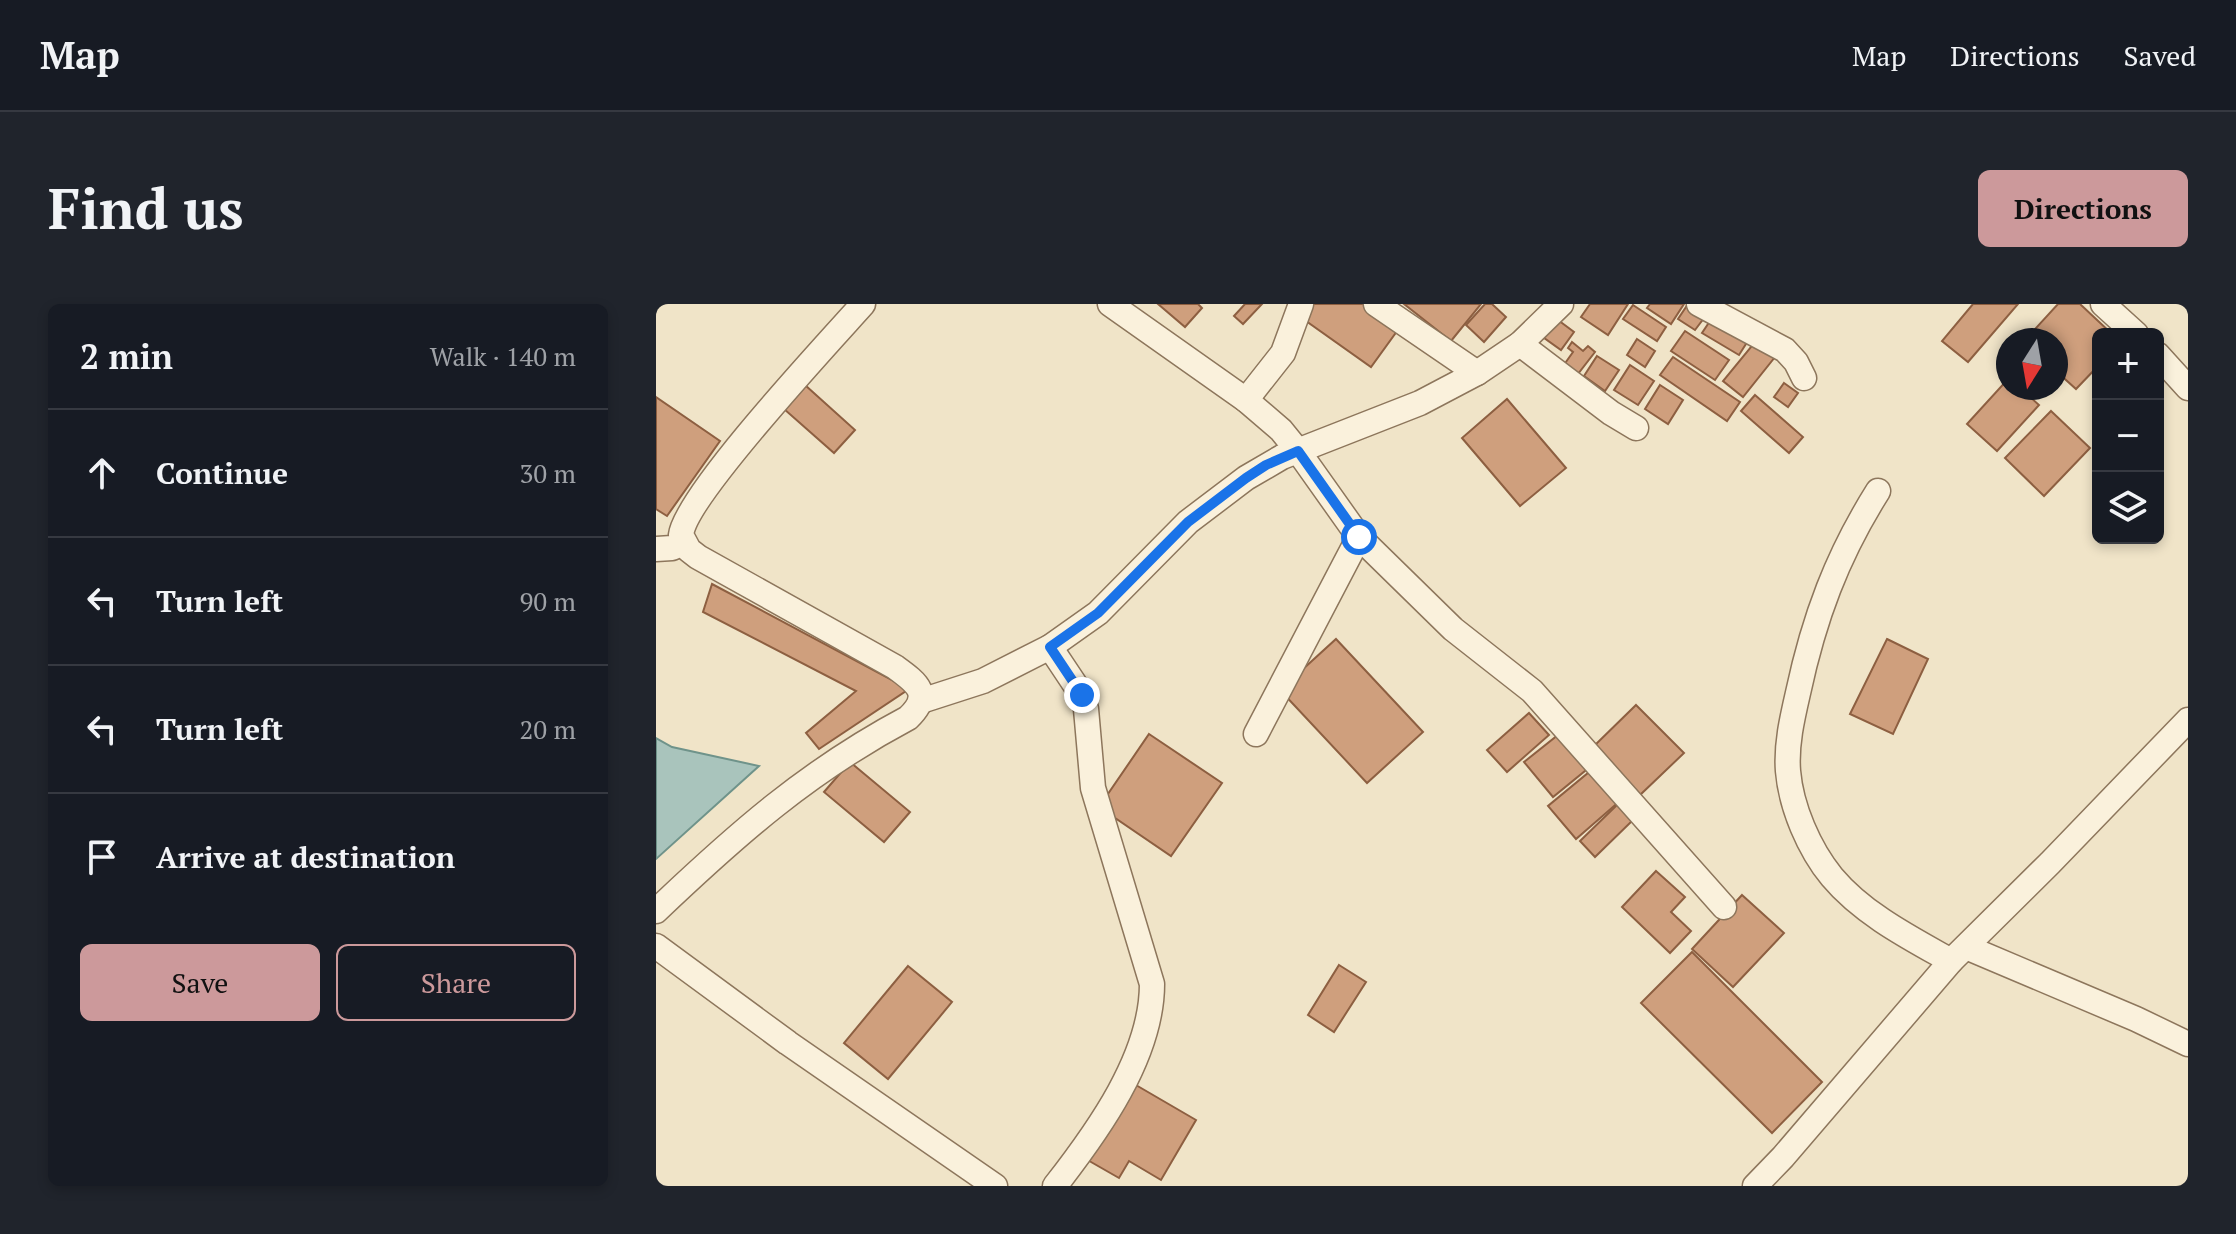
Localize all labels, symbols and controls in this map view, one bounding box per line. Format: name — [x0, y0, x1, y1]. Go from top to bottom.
text: Map — [40, 30, 120, 80]
text: Map — [1852, 37, 1906, 74]
text: Directions — [1950, 37, 2080, 74]
text: Saved — [2124, 37, 2196, 74]
button: Directions — [1978, 170, 2188, 247]
text: Find us — [48, 171, 244, 245]
north arrow — [1996, 328, 2068, 400]
map controls — [2092, 328, 2164, 544]
button: + — [2092, 328, 2164, 400]
text: 2 min — [80, 334, 173, 379]
text: Walk · 140 m — [430, 339, 576, 373]
button: − — [2092, 400, 2164, 472]
icon: ahead — [80, 451, 124, 495]
text: Continue — [156, 453, 288, 493]
text: 30 m — [520, 456, 576, 490]
button: layers — [2092, 472, 2164, 544]
route start — [1341, 519, 1377, 555]
icon: left — [80, 579, 124, 623]
text: Turn left — [156, 581, 283, 621]
text: 90 m — [520, 584, 576, 618]
route end — [1064, 677, 1100, 713]
icon: left — [80, 707, 124, 751]
text: Turn left — [156, 709, 283, 749]
text: 20 m — [520, 712, 576, 746]
icon: arrive — [80, 835, 124, 879]
text: Arrive at destination — [156, 837, 455, 877]
button: Save — [80, 944, 320, 1021]
button: Share — [336, 944, 576, 1021]

